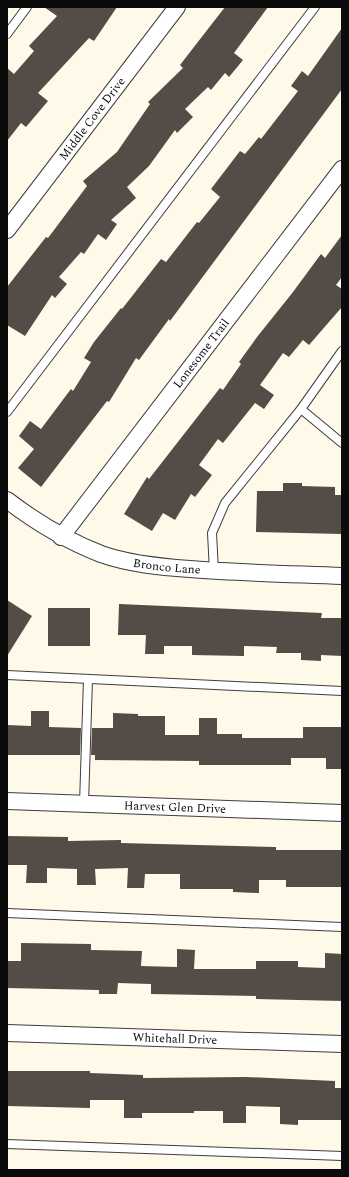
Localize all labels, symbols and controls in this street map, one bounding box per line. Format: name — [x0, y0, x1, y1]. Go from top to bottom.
street label: Middle Cove Drive — [54, 73, 130, 165]
street label: Lonesome Trail — [169, 315, 234, 393]
street label: Bronco Lane — [132, 554, 201, 580]
street label: Harvest Glen Drive — [123, 796, 227, 819]
street label: Whitehall Drive — [132, 1028, 218, 1050]

